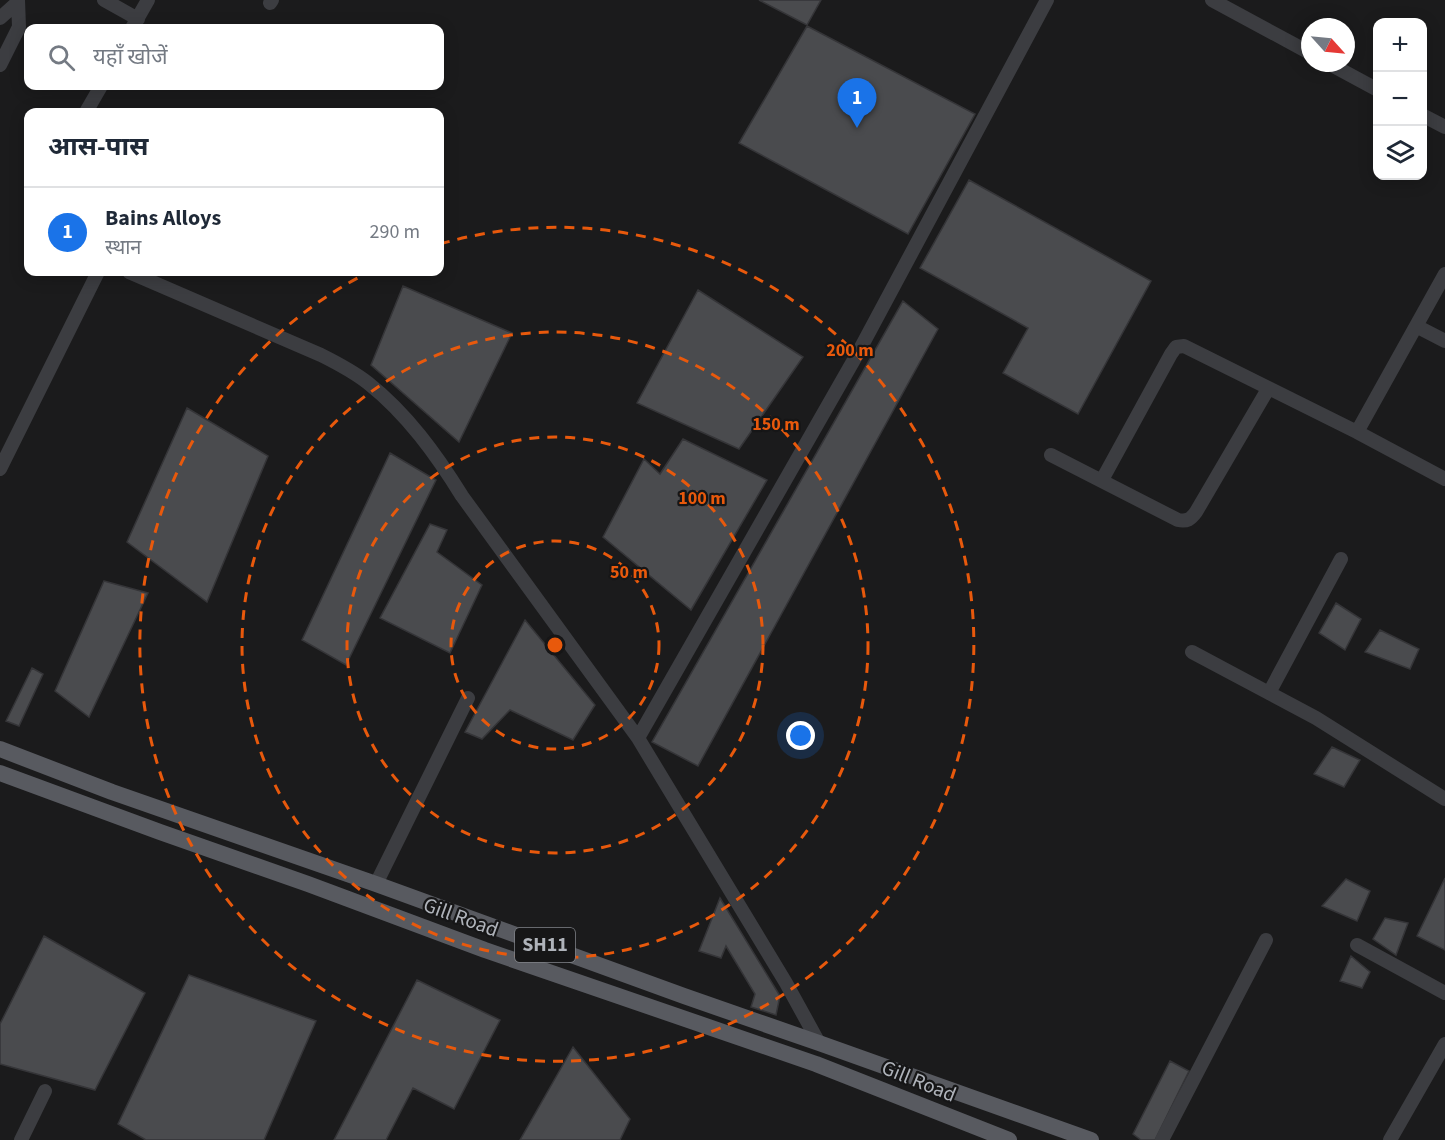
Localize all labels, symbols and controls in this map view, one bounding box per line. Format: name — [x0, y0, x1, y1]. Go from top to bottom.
north arrow — [1301, 18, 1355, 72]
map controls — [1373, 18, 1427, 180]
button: + — [1373, 18, 1427, 72]
search box — [24, 24, 444, 90]
icon: search — [45, 41, 78, 74]
text: यहाँ खोजें — [93, 41, 168, 73]
button: − — [1373, 72, 1427, 126]
pin: 1 — [838, 78, 876, 128]
button: layers — [1373, 126, 1427, 180]
text: आस-पास — [48, 128, 148, 165]
text: Bains Alloys — [105, 202, 221, 234]
text: 1 — [62, 218, 73, 246]
text: 290 m — [370, 218, 420, 246]
text: स्थान — [105, 234, 141, 262]
text: 200 m — [826, 338, 874, 363]
text: 150 m — [752, 412, 800, 437]
text: 100 m — [678, 486, 726, 511]
text: 50 m — [610, 560, 648, 585]
centre of rings — [545, 635, 565, 655]
your location — [786, 721, 815, 750]
street label: Gill Road — [419, 890, 503, 944]
road number: SH11 — [515, 928, 575, 962]
street label: Gill Road — [877, 1052, 961, 1110]

